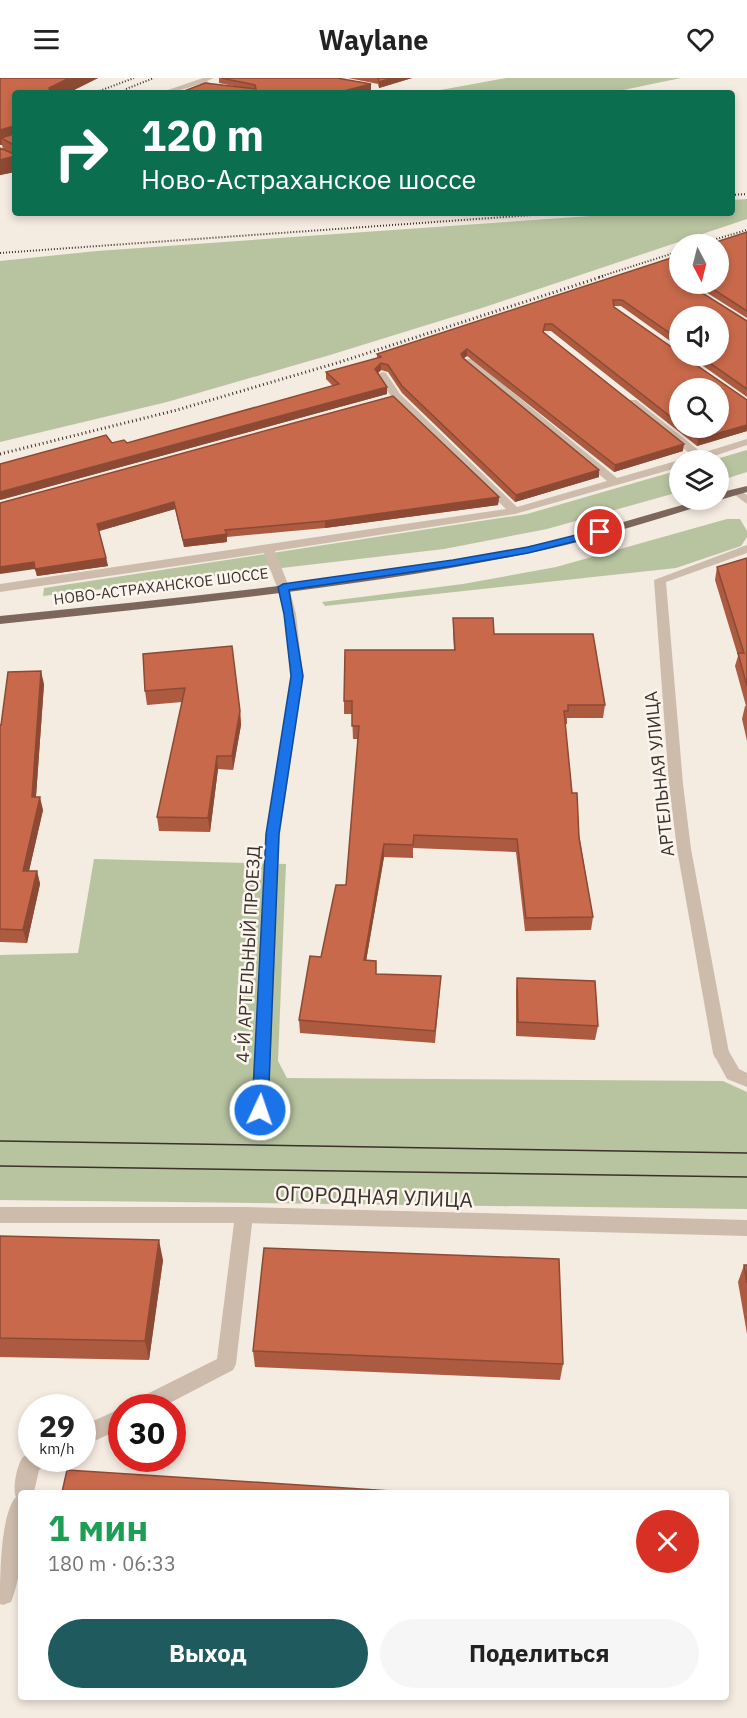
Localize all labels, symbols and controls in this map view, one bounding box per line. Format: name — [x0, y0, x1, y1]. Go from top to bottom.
text: Waylane — [319, 22, 428, 57]
icon: menu — [30, 23, 63, 56]
icon: heart — [684, 23, 717, 56]
text: 120 m — [141, 108, 264, 163]
icon: right — [42, 114, 120, 192]
text: Ново-Астраханское шоссе — [141, 161, 476, 196]
north arrow — [669, 234, 729, 294]
map controls — [669, 234, 729, 510]
button: sound — [669, 306, 729, 366]
button: search — [669, 378, 729, 438]
button: layers — [669, 450, 729, 510]
pin — [574, 506, 625, 557]
icon: arrive — [583, 515, 616, 548]
street label: НОВО-АСТРАХАНСКОЕ ШОССЕ — [53, 563, 269, 609]
street label: АРТЕЛЬНАЯ УЛИЦА — [639, 690, 679, 858]
street label: 4-Й АРТЕЛЬНЫЙ ПРОЕЗД — [231, 845, 265, 1063]
position arrow — [228, 1078, 292, 1142]
street label: ОГОРОДНАЯ УЛИЦА — [275, 1179, 473, 1213]
speed limit sign: 30 — [108, 1394, 186, 1472]
text: 29 — [39, 1406, 75, 1445]
text: km/h — [39, 1439, 75, 1458]
text: 1 мин — [48, 1504, 148, 1551]
button: close — [636, 1510, 699, 1573]
text: 180 m · 06:33 — [48, 1550, 176, 1577]
button: Выход — [48, 1619, 368, 1688]
button: Поделиться — [380, 1619, 699, 1688]

